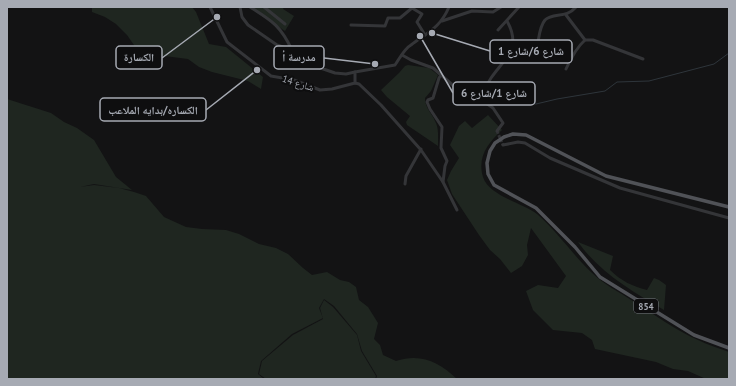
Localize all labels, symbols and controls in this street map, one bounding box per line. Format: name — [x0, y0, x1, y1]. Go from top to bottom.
callout: شارع 6/شارع 1 — [490, 40, 572, 63]
text: شارع 6/شارع 1 — [498, 44, 564, 59]
callout: الكسارة — [116, 46, 162, 69]
callout: مدرسة أ — [274, 46, 324, 69]
text: الكسارة — [124, 50, 154, 64]
text: مدرسة أ — [282, 50, 316, 64]
street label: شارع 14 — [281, 72, 316, 94]
callout: شارع 1/شارع 6 — [453, 82, 535, 105]
text: شارع 1/شارع 6 — [461, 86, 527, 101]
callout: الكساره/بدايه الملاعب — [100, 98, 206, 121]
text: الكساره/بدايه الملاعب — [108, 103, 198, 117]
road number: 854 — [634, 299, 658, 313]

